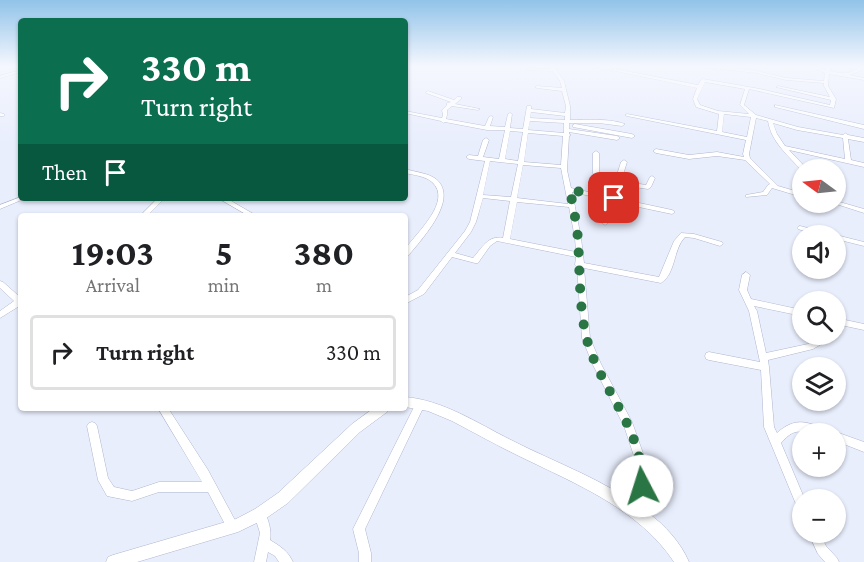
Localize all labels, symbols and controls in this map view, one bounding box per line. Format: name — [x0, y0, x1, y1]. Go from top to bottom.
icon: right — [42, 42, 120, 120]
text: 330 m — [141, 43, 251, 90]
text: Turn right — [141, 92, 252, 122]
icon: arrive — [99, 156, 132, 189]
north arrow — [792, 159, 846, 213]
map controls — [792, 159, 846, 543]
text: Then — [42, 160, 87, 185]
pin — [588, 172, 639, 223]
icon: arrive — [597, 181, 630, 214]
button: sound — [792, 225, 846, 279]
text: 19:03 — [72, 233, 154, 273]
text: 5 — [215, 233, 233, 273]
text: 380 — [294, 233, 354, 273]
text: Arrival — [86, 274, 140, 296]
text: min — [208, 274, 240, 296]
text: m — [316, 274, 332, 296]
button: search — [792, 291, 846, 345]
icon: right — [45, 336, 78, 369]
text: Turn right — [96, 340, 194, 365]
text: 330 m — [326, 340, 381, 365]
button: layers — [792, 357, 846, 411]
button: + — [792, 423, 846, 477]
position arrow — [610, 454, 674, 518]
button: − — [792, 489, 846, 543]

